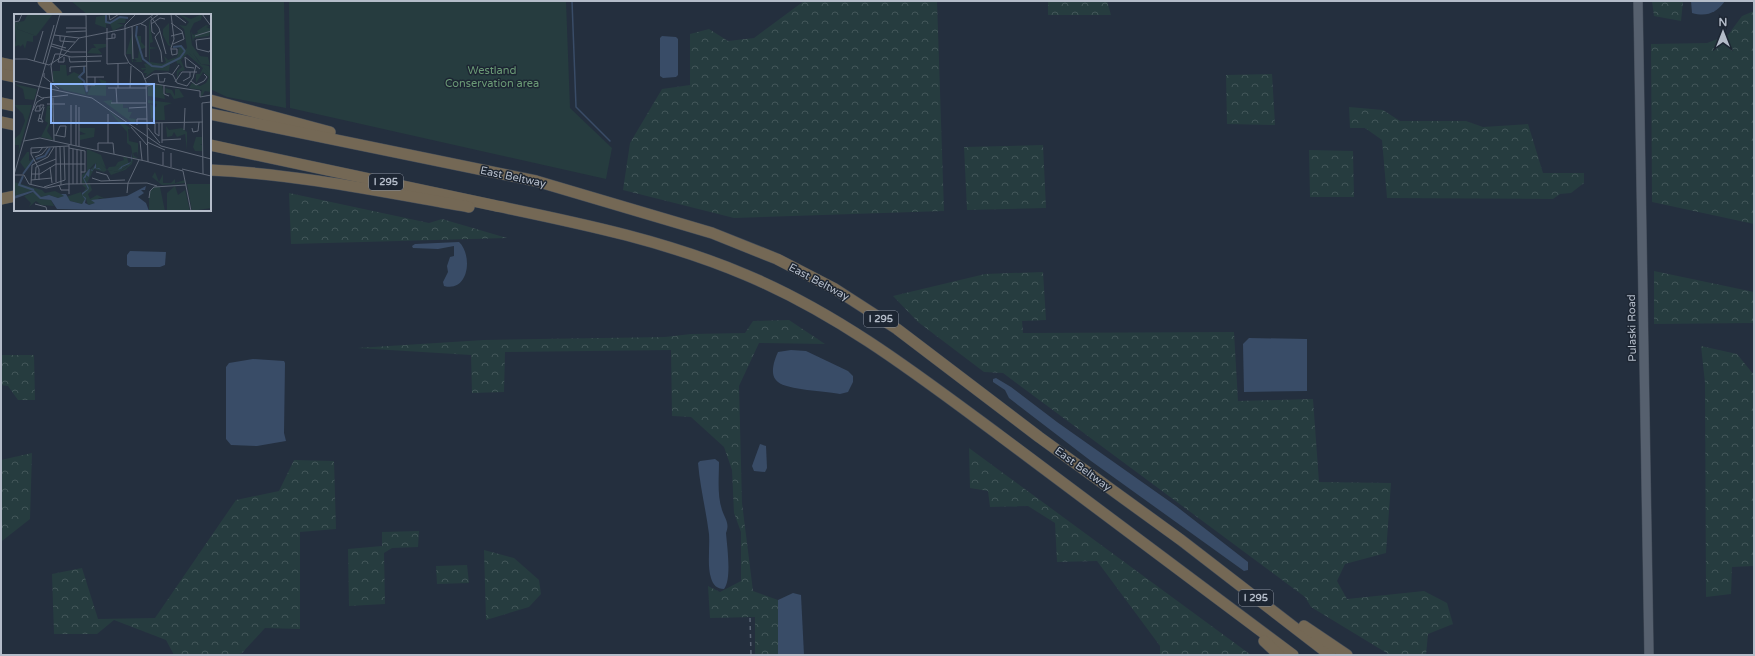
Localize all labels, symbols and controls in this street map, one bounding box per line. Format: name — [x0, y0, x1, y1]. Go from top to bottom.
north arrow — [1703, 12, 1743, 52]
inset map — [14, 14, 211, 211]
text: N — [1719, 16, 1727, 29]
park label: Westland Conservation area — [445, 64, 539, 90]
street label: East Beltway — [479, 164, 547, 190]
road number: I 295 — [369, 174, 403, 190]
street label: East Beltway — [786, 261, 852, 303]
street label: Pulaski Road — [1625, 294, 1639, 362]
road number: I 295 — [864, 311, 898, 327]
street label: East Beltway — [1052, 444, 1114, 494]
road number: I 295 — [1239, 590, 1273, 606]

